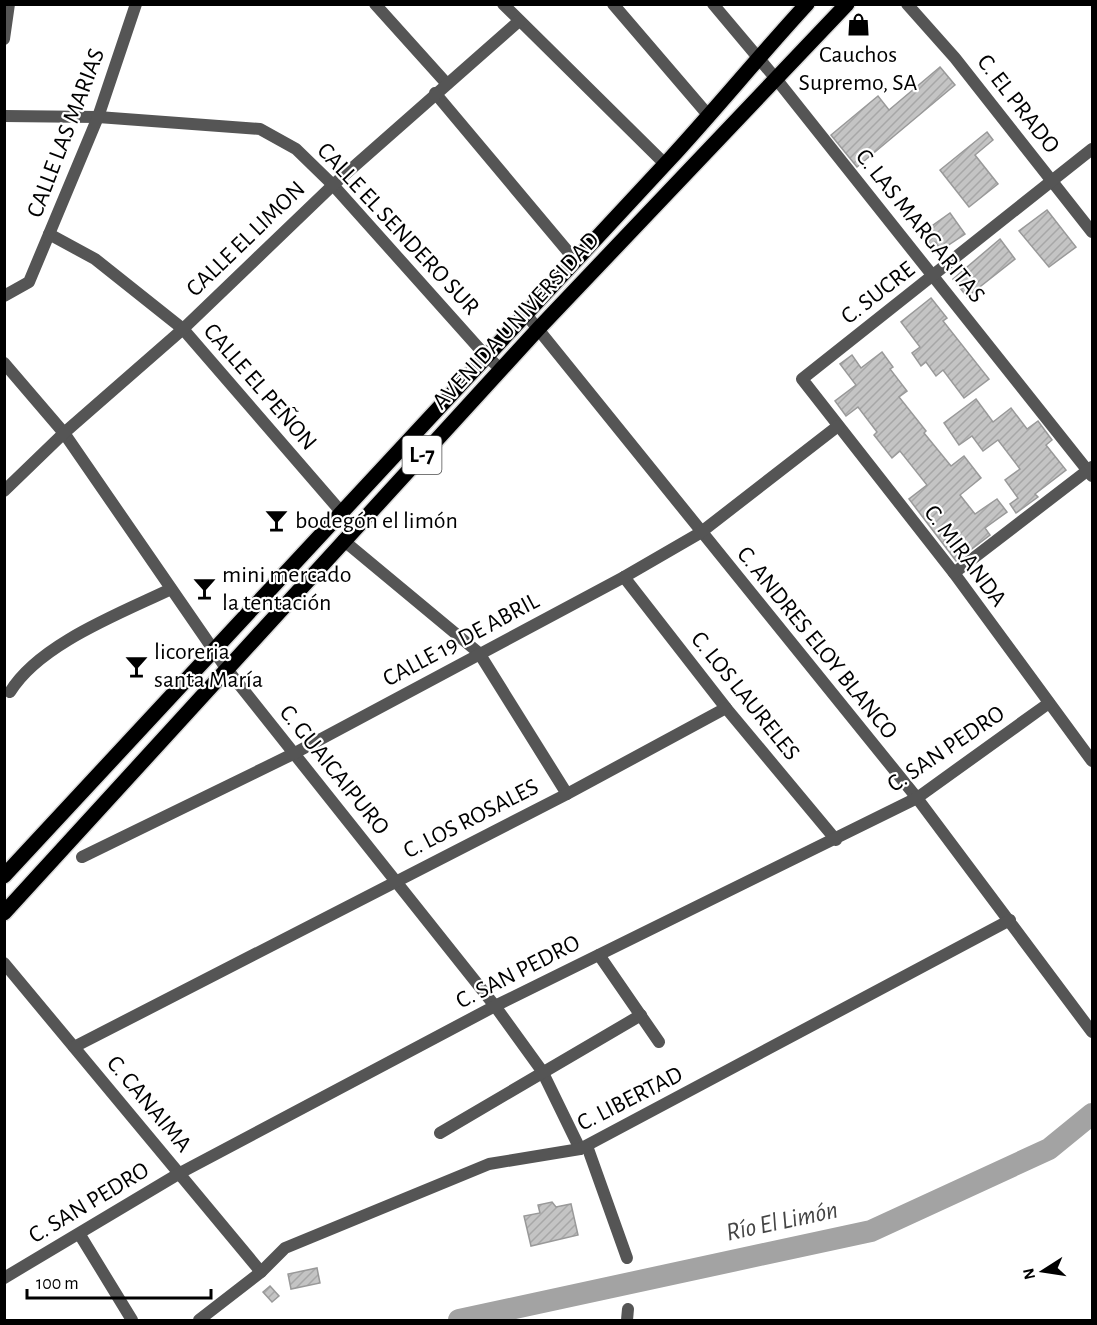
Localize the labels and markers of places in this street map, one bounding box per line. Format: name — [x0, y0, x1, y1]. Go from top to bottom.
shop icon: Cauchos Supremo, SA — [845, 12, 871, 38]
place label: Cauchos Supremo, SA — [799, 43, 918, 95]
bar icon: bodegón el limón — [264, 508, 290, 534]
place label: bodegón el limón — [295, 509, 458, 533]
place label: mini mercado la tentación — [222, 563, 351, 615]
bar icon: mini mercado la tentación — [191, 576, 217, 602]
place label: licoreria santa María — [154, 640, 263, 692]
bar icon: licoreria santa María — [123, 653, 149, 679]

